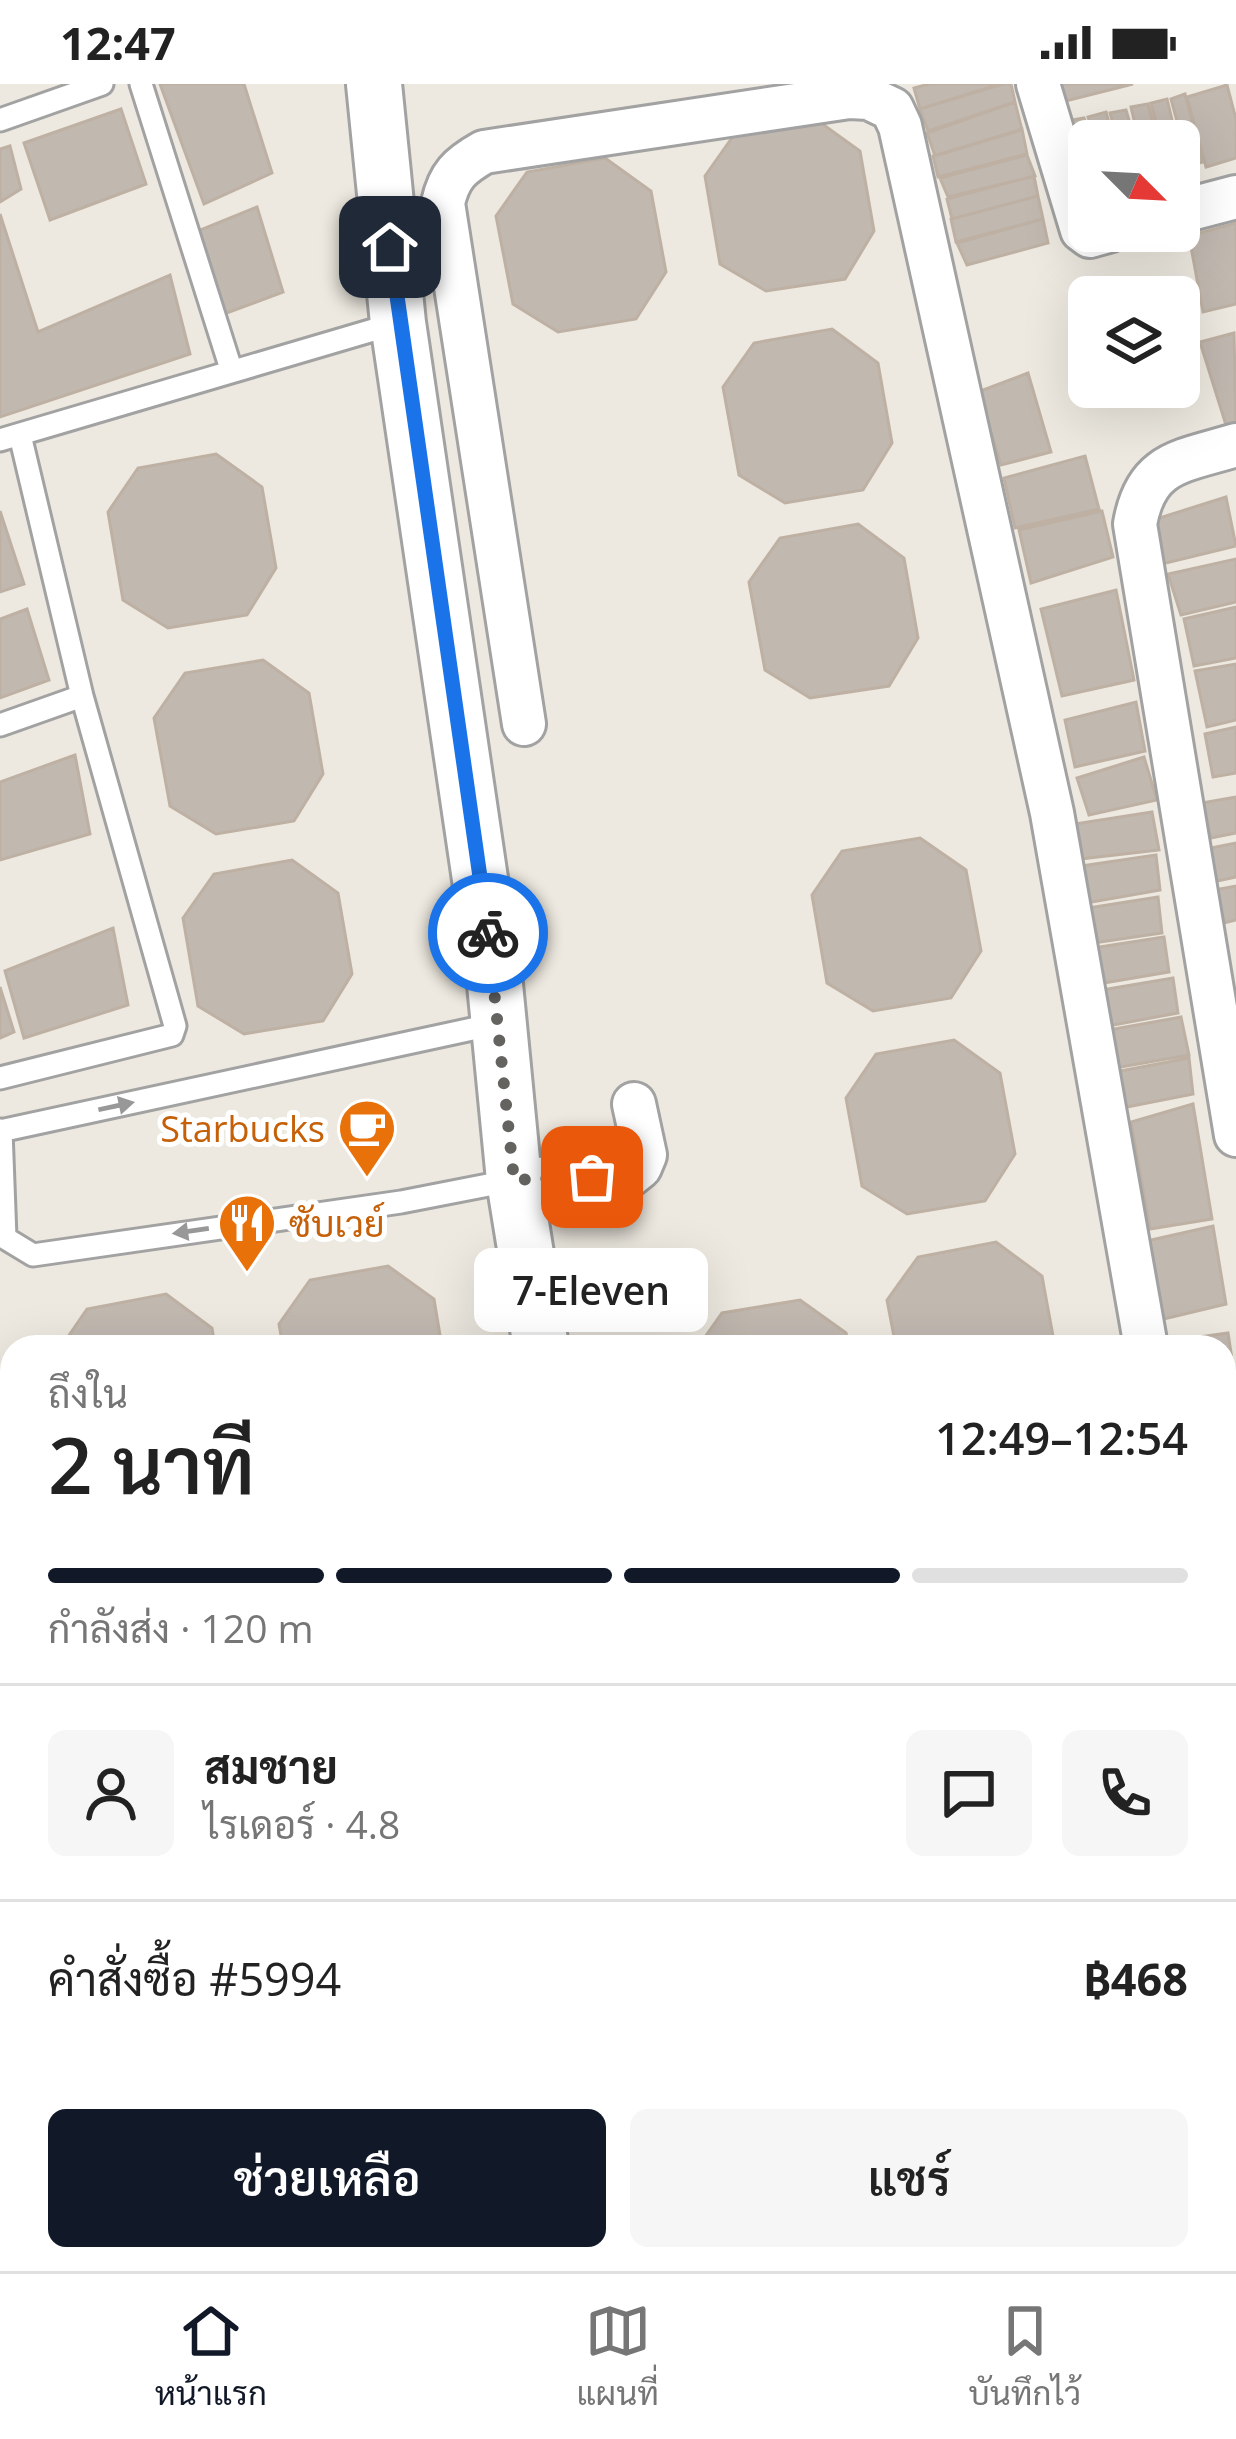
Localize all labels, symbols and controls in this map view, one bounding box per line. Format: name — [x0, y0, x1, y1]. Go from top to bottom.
text: 12:47 — [60, 12, 176, 73]
north arrow — [1068, 120, 1200, 252]
map controls — [1068, 120, 1200, 408]
pin — [339, 196, 441, 298]
icon: home — [357, 214, 423, 280]
button: layers — [1068, 276, 1200, 408]
courier — [428, 873, 548, 993]
icon: bike — [455, 900, 521, 966]
one-way arrow — [97, 1096, 135, 1115]
cafe icon: Starbucks — [336, 1097, 398, 1179]
place label: Starbucks — [160, 1104, 325, 1153]
pin — [541, 1126, 643, 1228]
icon: bag — [559, 1144, 625, 1210]
restaurant icon: ซับเวย์ — [216, 1192, 278, 1274]
place label: ซับเวย์ — [289, 1199, 385, 1248]
one-way arrow — [172, 1222, 209, 1241]
callout: 7-Eleven — [475, 1249, 709, 1333]
text: 7-Eleven — [512, 1263, 670, 1316]
text: ถึงใน — [48, 1366, 128, 1419]
text: 12:49–12:54 — [935, 1407, 1188, 1468]
text: 2 นาที — [48, 1411, 255, 1517]
text: กำลังส่ง · 120 m — [48, 1601, 314, 1654]
button: person — [48, 1730, 174, 1856]
button: chat — [906, 1730, 1032, 1856]
button: phone — [1062, 1730, 1188, 1856]
text: สมชาย — [204, 1736, 338, 1797]
text: ไรเดอร์ · 4.8 — [204, 1797, 400, 1850]
text: คำสั่งซื้อ #5994 — [48, 1948, 341, 2009]
text: ฿468 — [1084, 1948, 1188, 2009]
button: ช่วยเหลือ — [48, 2109, 606, 2247]
button: แชร์ — [630, 2109, 1188, 2247]
tab: หน้าแรก — [155, 2298, 267, 2415]
tab: แผนที่ — [577, 2298, 659, 2415]
tab: บันทึกไว้ — [968, 2298, 1081, 2415]

